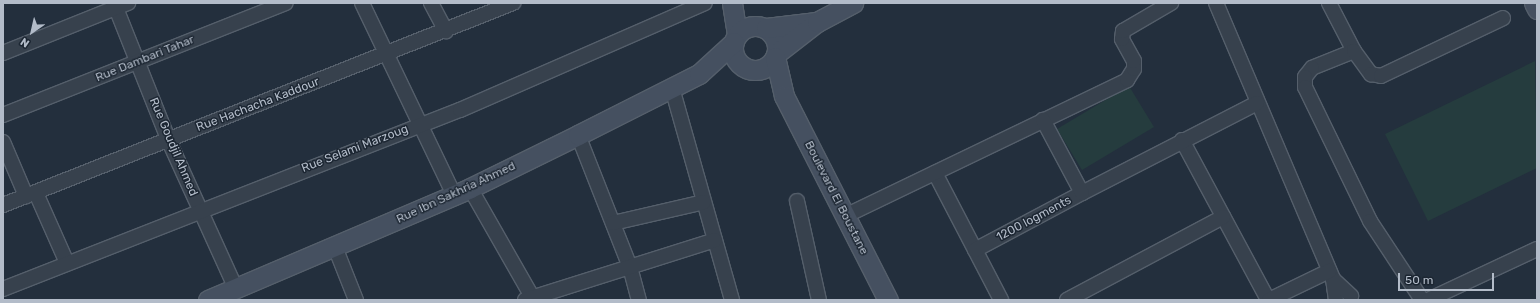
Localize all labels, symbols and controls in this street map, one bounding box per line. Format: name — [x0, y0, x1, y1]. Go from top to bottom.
north arrow — [12, 12, 52, 52]
street label: Rue Dambari Tahar — [93, 33, 197, 85]
text: N — [18, 35, 32, 50]
street label: Rue Hachacha Kaddour — [194, 75, 322, 135]
street label: Rue Goudjil Ahmed — [146, 95, 200, 199]
street label: Rue Selami Marzoug — [300, 122, 410, 176]
street label: Boulevard El Boustane — [801, 139, 871, 257]
street label: Rue Ibn Sakhria Ahmed — [394, 159, 518, 227]
street label: 1200 logments — [994, 193, 1074, 245]
scale bar — [1400, 265, 1496, 291]
text: 50 m — [1405, 273, 1433, 287]

